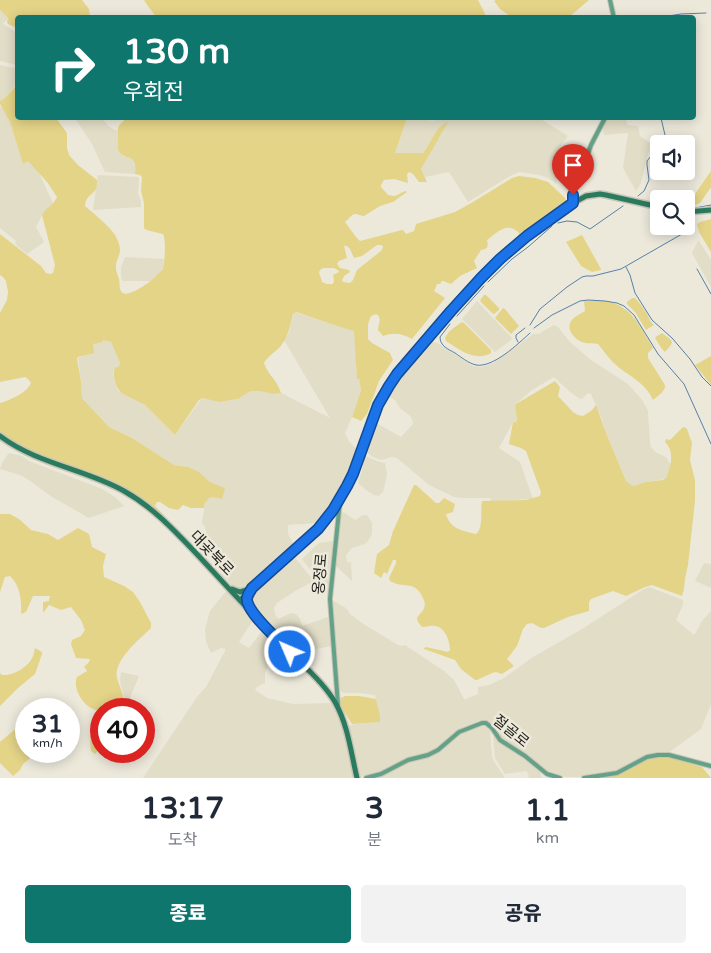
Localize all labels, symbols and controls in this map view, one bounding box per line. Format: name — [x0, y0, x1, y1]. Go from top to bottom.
text: 130 m — [123, 31, 230, 73]
icon: right — [40, 35, 105, 100]
text: 우회전 — [123, 79, 184, 105]
map controls — [650, 135, 695, 235]
button: sound — [650, 135, 695, 180]
pin — [552, 144, 594, 195]
icon: arrive — [559, 151, 587, 179]
button: search — [650, 190, 695, 235]
street label: 대곶북로 — [186, 527, 238, 579]
street label: 옹정로 — [309, 553, 331, 595]
position arrow — [263, 625, 315, 677]
speed limit sign: 40 — [90, 698, 155, 763]
text: 31 — [32, 709, 63, 739]
street label: 절골로 — [489, 711, 533, 751]
text: km/h — [32, 736, 63, 750]
text: 13:17 — [141, 790, 224, 827]
text: 3 — [365, 790, 384, 827]
text: 1.1 — [525, 792, 570, 829]
text: km — [536, 828, 559, 848]
text: 도착 — [168, 830, 197, 850]
text: 분 — [367, 830, 382, 850]
button: 종료 — [25, 885, 351, 943]
button: 공유 — [361, 885, 686, 943]

